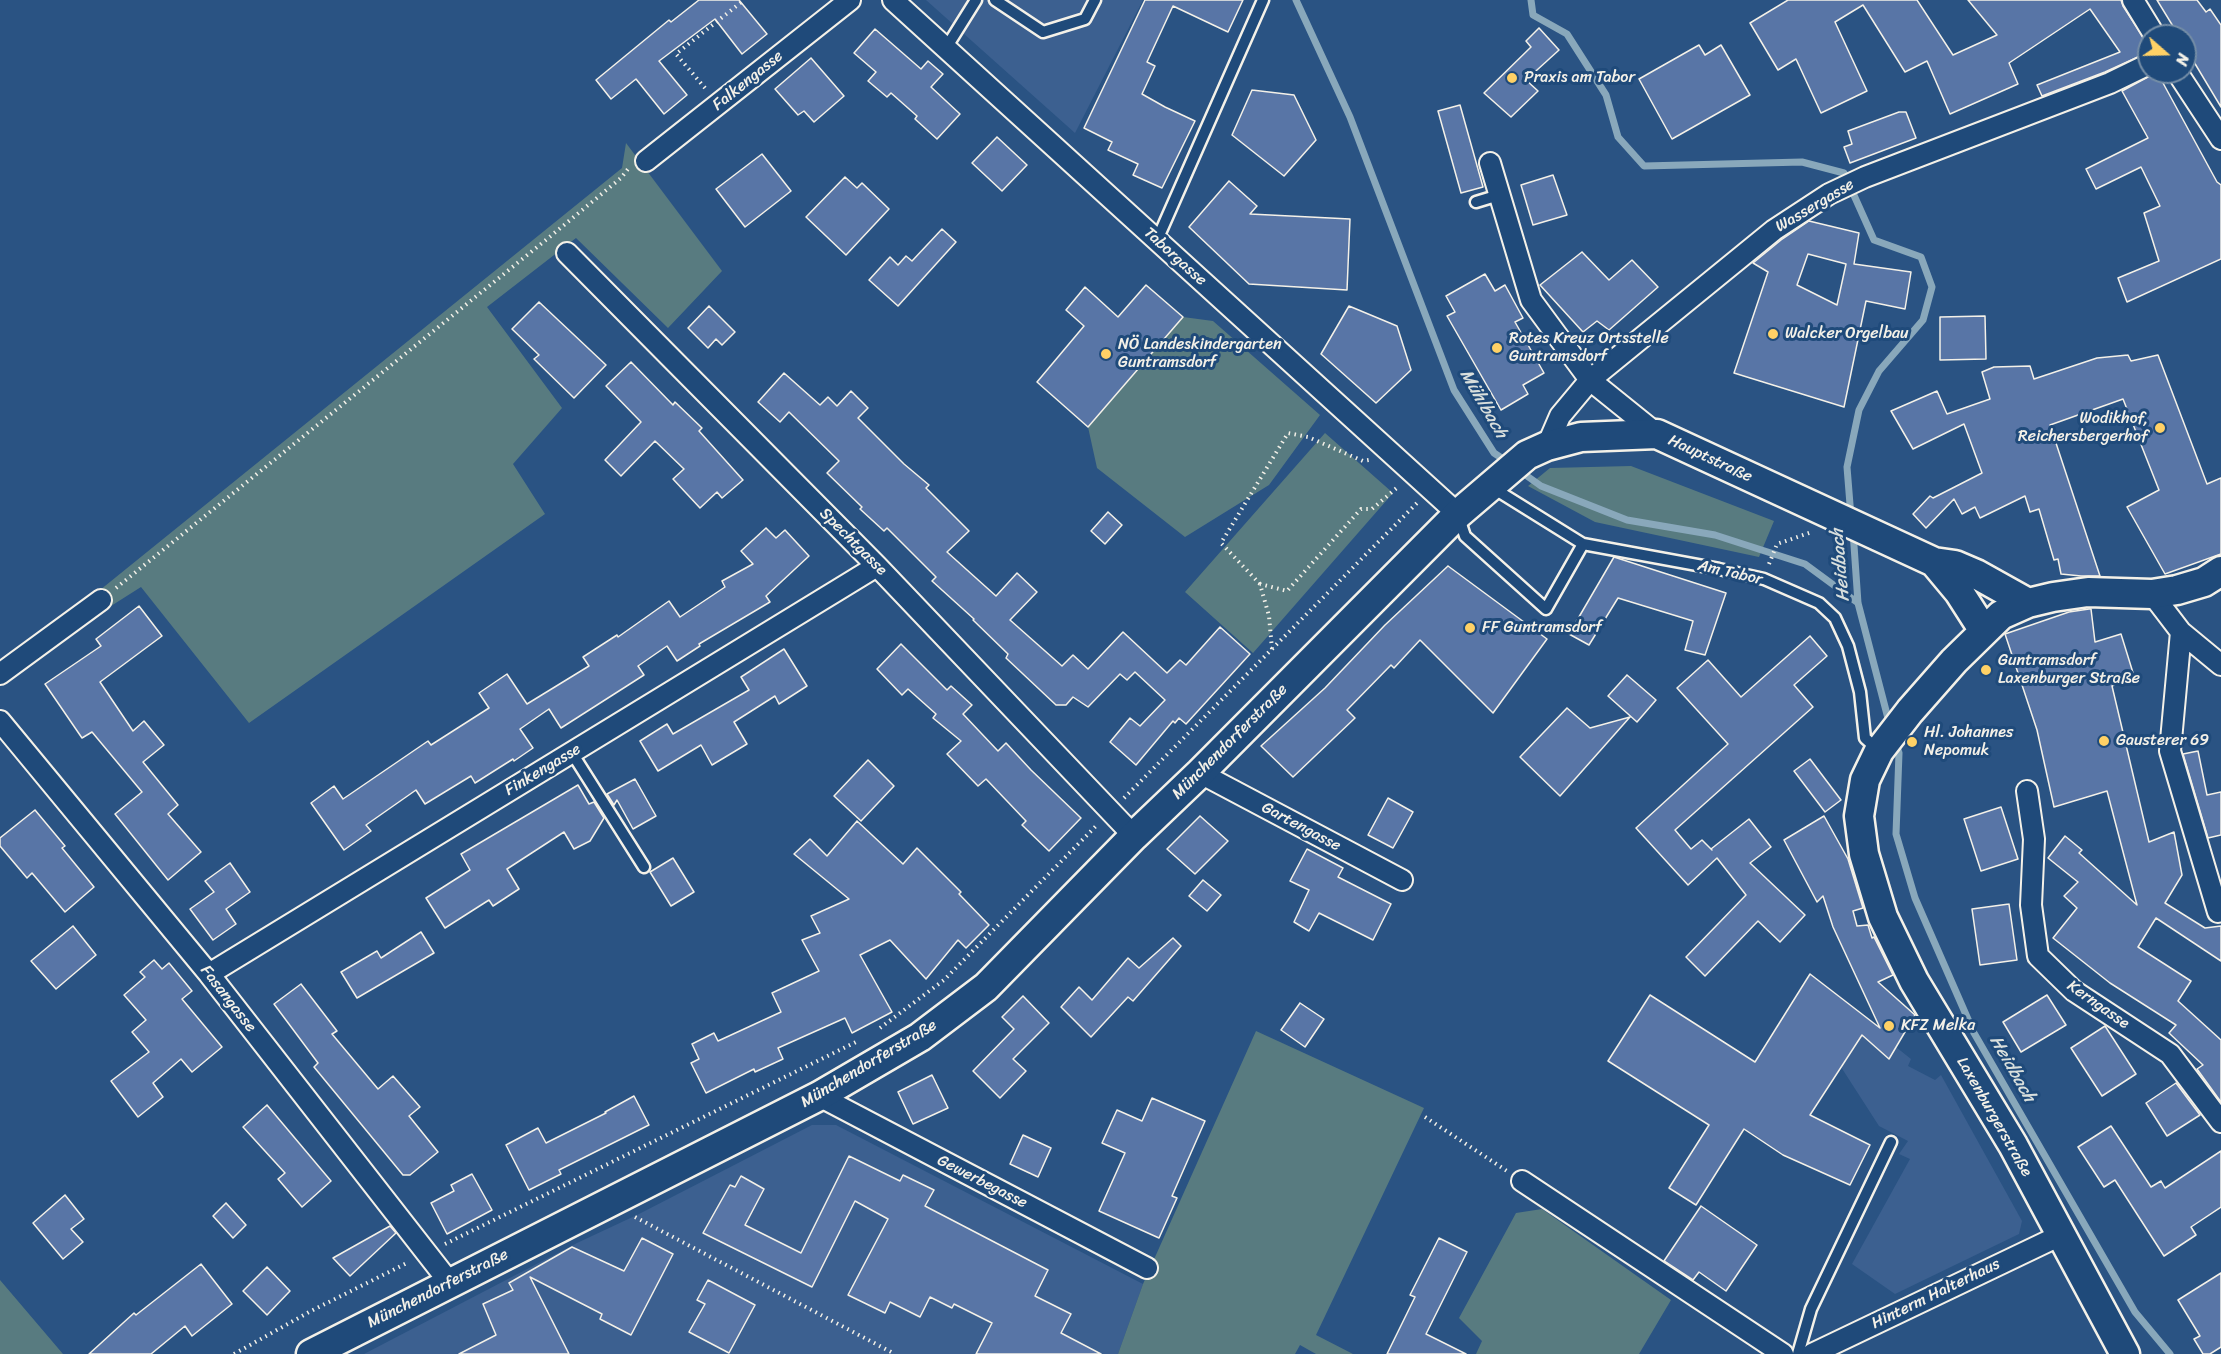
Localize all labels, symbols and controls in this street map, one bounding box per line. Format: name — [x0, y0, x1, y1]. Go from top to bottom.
north arrow — [2137, 24, 2197, 84]
street label: Falkengasse — [709, 47, 787, 115]
text: N — [2167, 49, 2198, 70]
place label: Praxis am Tabor — [1524, 68, 1635, 88]
marker: Praxis am Tabor — [1505, 71, 1519, 85]
street label: Wassergasse — [1772, 175, 1858, 237]
street label: Taborgasse — [1140, 224, 1210, 290]
place label: Walcker Orgelbau — [1785, 324, 1909, 344]
marker: Walcker Orgelbau — [1766, 327, 1780, 341]
place label: Rotes Kreuz Ortsstelle Guntramsdorf — [1509, 329, 1669, 367]
place label: NÖ Landeskindergarten Guntramsdorf — [1118, 335, 1282, 373]
marker: Rotes Kreuz Ortsstelle Guntramsdorf — [1490, 341, 1504, 355]
marker: NÖ Landeskindergarten Guntramsdorf — [1099, 347, 1113, 361]
water label: Mühlbach — [1455, 366, 1511, 442]
place label: Wodikhof, Reichersbergerhof — [2018, 409, 2148, 447]
marker: Wodikhof, Reichersbergerhof — [2153, 421, 2167, 435]
street label: Hauptstraße — [1665, 431, 1755, 487]
street label: Spechtgasse — [815, 504, 891, 580]
water label: Heidbach — [1827, 527, 1855, 603]
street label: Am Tabor — [1696, 556, 1764, 590]
place label: FF Guntramsdorf — [1482, 618, 1602, 638]
marker: FF Guntramsdorf — [1463, 621, 1477, 635]
place label: Guntramsdorf Laxenburger Straße — [1998, 651, 2140, 689]
marker: Guntramsdorf Laxenburger Straße — [1979, 663, 1993, 677]
street label: Münchendorferstraße — [1168, 680, 1292, 804]
place label: Hl. Johannes Nepomuk — [1924, 723, 2013, 761]
place label: Gausterer 69 — [2116, 731, 2209, 751]
marker: Gausterer 69 — [2097, 734, 2111, 748]
marker: Hl. Johannes Nepomuk — [1905, 735, 1919, 749]
street label: Finkengasse — [501, 740, 585, 800]
street label: Gartengasse — [1258, 798, 1344, 856]
street label: Fasangasse — [196, 962, 260, 1036]
street label: Kerngasse — [2063, 977, 2133, 1033]
street label: Münchendorferstraße — [797, 1016, 941, 1112]
place label: KFZ Melka — [1901, 1016, 1975, 1036]
marker: KFZ Melka — [1882, 1019, 1896, 1033]
water label: Heidbach — [1984, 1032, 2040, 1106]
street label: Laxenburgerstraße — [1952, 1054, 2036, 1180]
street label: Gewerbegasse — [934, 1151, 1030, 1213]
street label: Münchendorferstraße — [364, 1245, 512, 1333]
street label: Hinterm Halterhaus — [1869, 1255, 2003, 1333]

